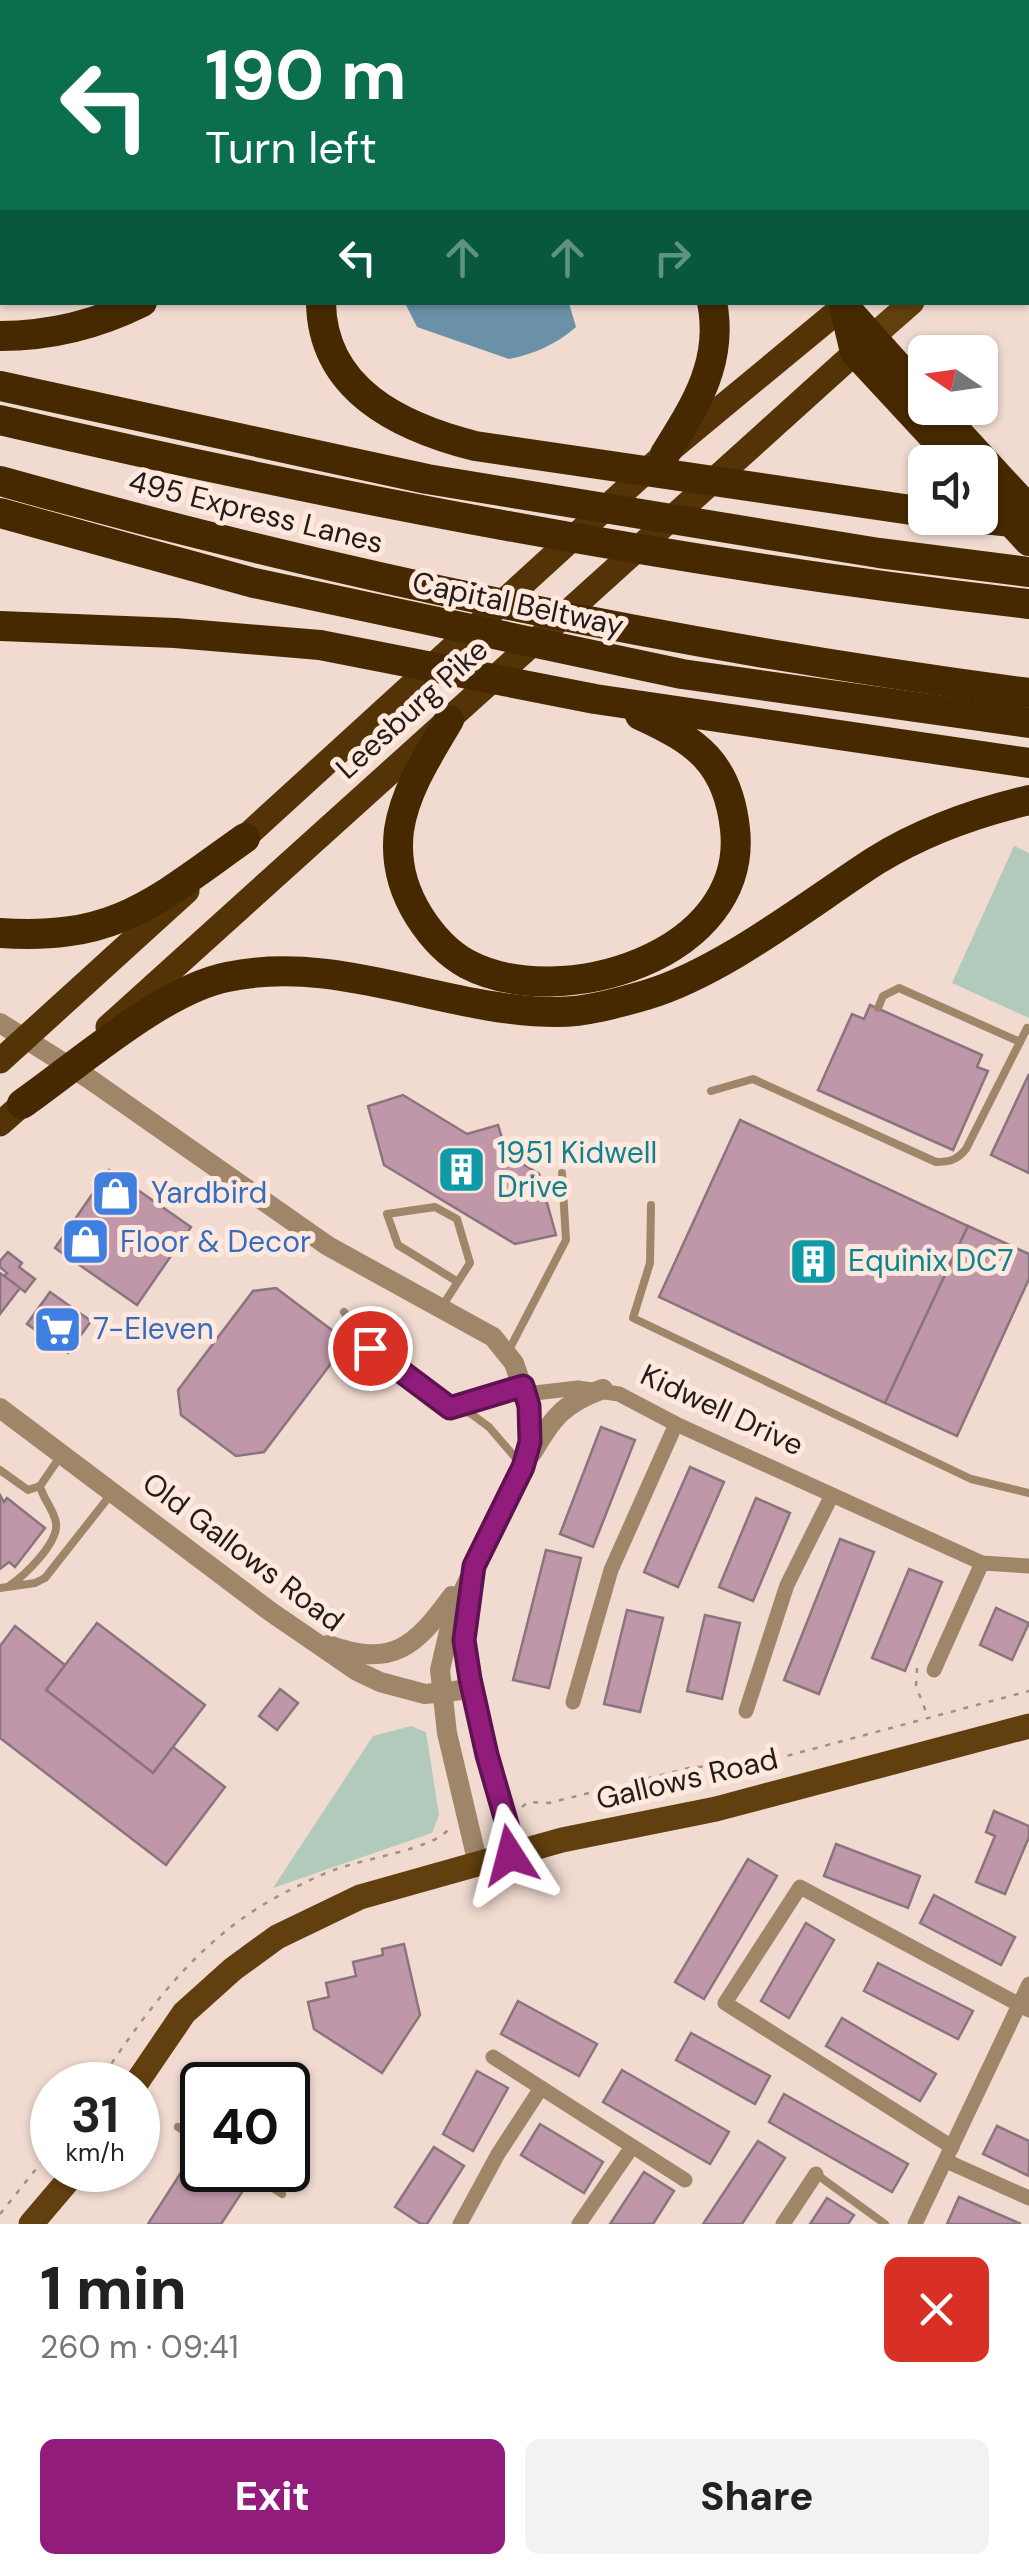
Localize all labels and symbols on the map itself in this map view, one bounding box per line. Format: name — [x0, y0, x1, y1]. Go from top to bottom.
north arrow — [908, 335, 998, 425]
street label: 495 Express Lanes — [125, 461, 387, 562]
street label: Capital Beltway — [409, 562, 628, 645]
street label: Leesburg Pike — [327, 630, 496, 787]
place label: 1951 Kidwell Drive — [497, 1133, 657, 1206]
building icon: 1951 Kidwell Drive — [436, 1144, 488, 1196]
shop icon: Yardbird — [90, 1167, 142, 1219]
place label: Yardbird — [151, 1173, 267, 1212]
shop icon: Floor & Decor — [59, 1216, 111, 1268]
place label: Floor & Decor — [120, 1222, 311, 1261]
building icon: Equinix DC7 — [787, 1235, 839, 1287]
place label: Equinix DC7 — [848, 1241, 1014, 1280]
supermarket icon: 7-Eleven — [32, 1303, 84, 1355]
pin — [328, 1306, 413, 1391]
place label: 7-Eleven — [93, 1309, 214, 1348]
street label: Kidwell Drive — [635, 1355, 810, 1464]
street label: Old Gallows Road — [135, 1463, 352, 1640]
street label: Gallows Road — [592, 1739, 782, 1818]
position arrow — [458, 1803, 562, 1907]
speed limit sign: 40 — [180, 2062, 310, 2192]

